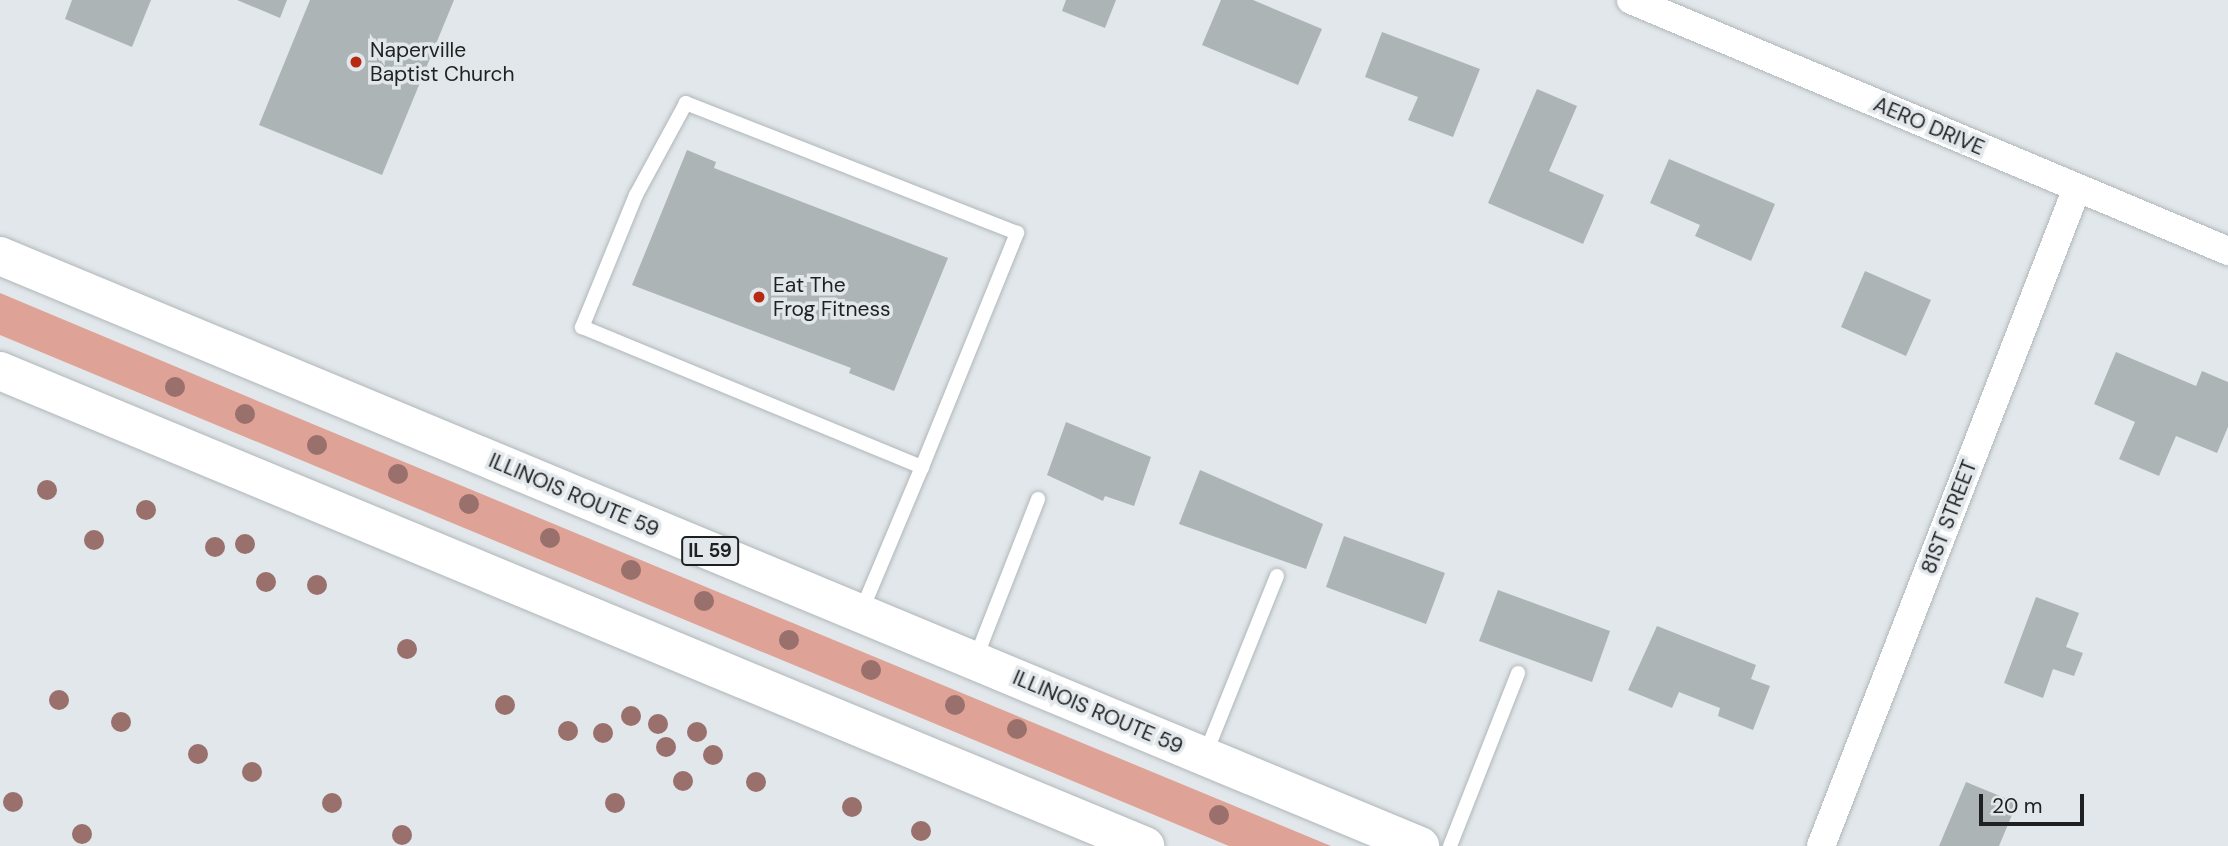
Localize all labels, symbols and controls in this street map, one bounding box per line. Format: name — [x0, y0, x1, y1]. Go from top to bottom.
place label: Naperville Baptist Church — [370, 37, 515, 87]
marker: Naperville Baptist Church — [348, 54, 364, 70]
street label: AERO DRIVE — [1870, 91, 1988, 161]
place label: Eat The Frog Fitness — [773, 272, 890, 322]
marker: Eat The Frog Fitness — [751, 289, 767, 305]
street label: ILLINOIS ROUTE 59 — [485, 448, 663, 542]
street label: 81ST STREET — [1916, 457, 1982, 577]
road number: IL 59 — [680, 536, 740, 566]
street label: ILLINOIS ROUTE 59 — [1009, 665, 1187, 759]
scale bar — [1983, 780, 2088, 824]
text: 20 m — [1992, 792, 2043, 820]

